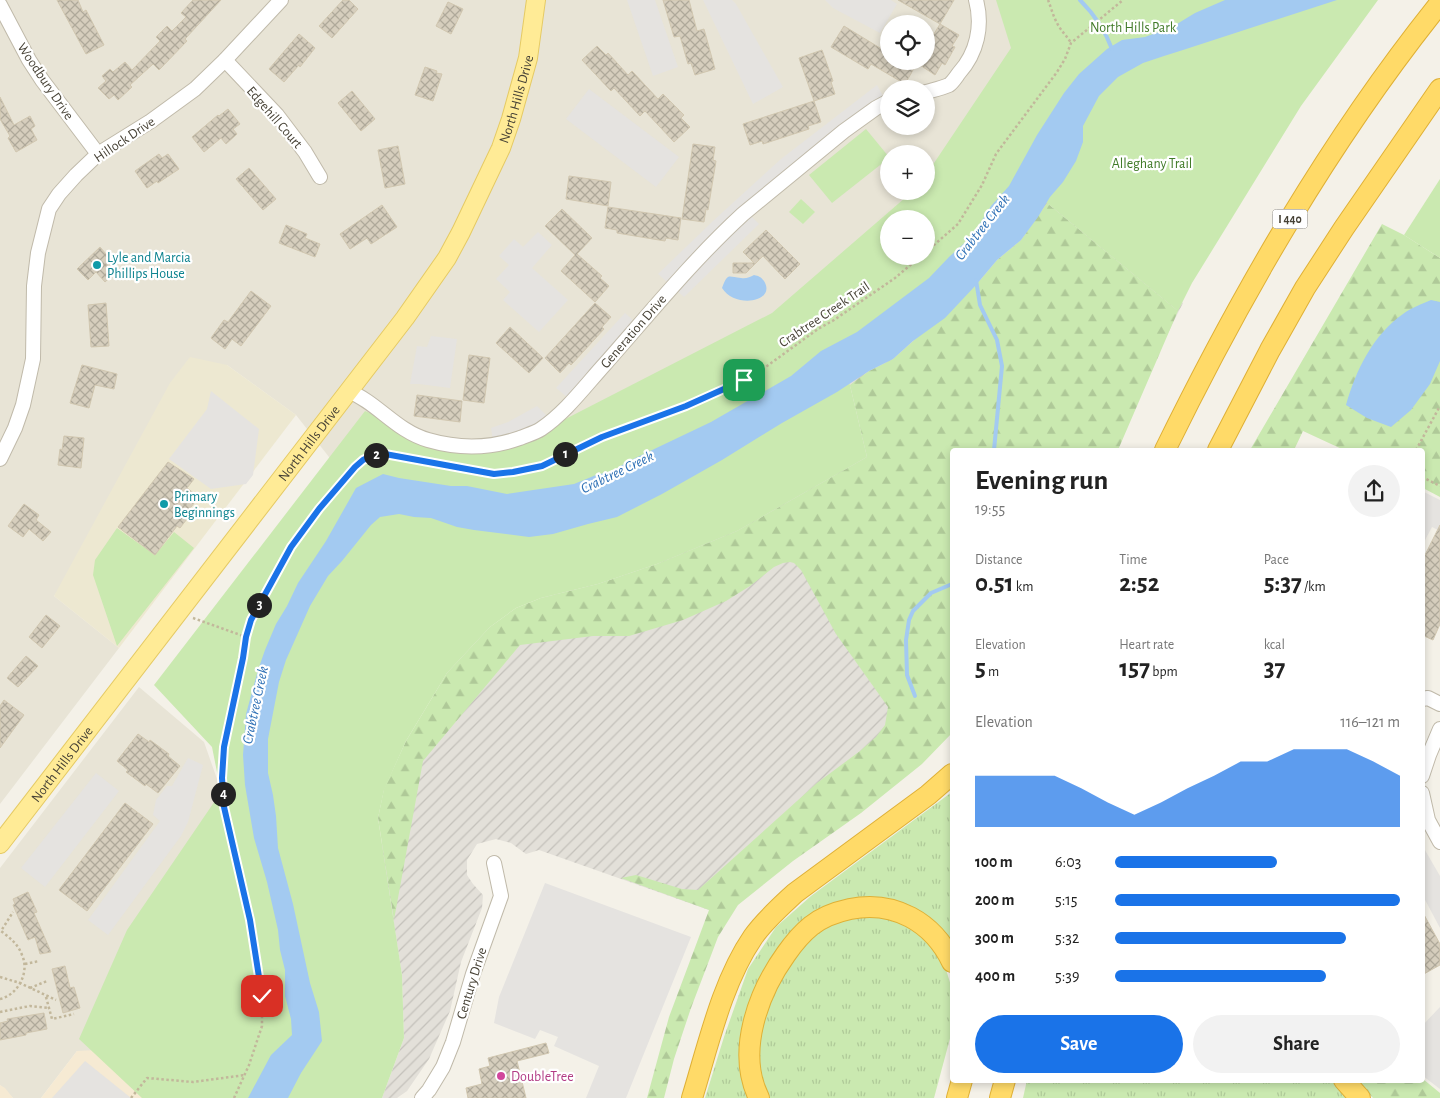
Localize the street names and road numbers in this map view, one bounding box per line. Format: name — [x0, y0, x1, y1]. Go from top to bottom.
street label: Woodbury Drive — [14, 41, 76, 122]
street label: North Hills Drive — [497, 54, 536, 145]
street label: Edgehill Court — [244, 84, 305, 152]
street label: Hillock Drive — [92, 114, 157, 165]
road number: I 440 — [1272, 210, 1308, 228]
street label: Crabtree Creek Trail — [777, 279, 872, 350]
street label: Generation Drive — [598, 292, 669, 371]
street label: North Hills Drive — [276, 403, 343, 484]
street label: North Hills Drive — [29, 724, 96, 805]
street label: Century Drive — [454, 946, 490, 1021]

